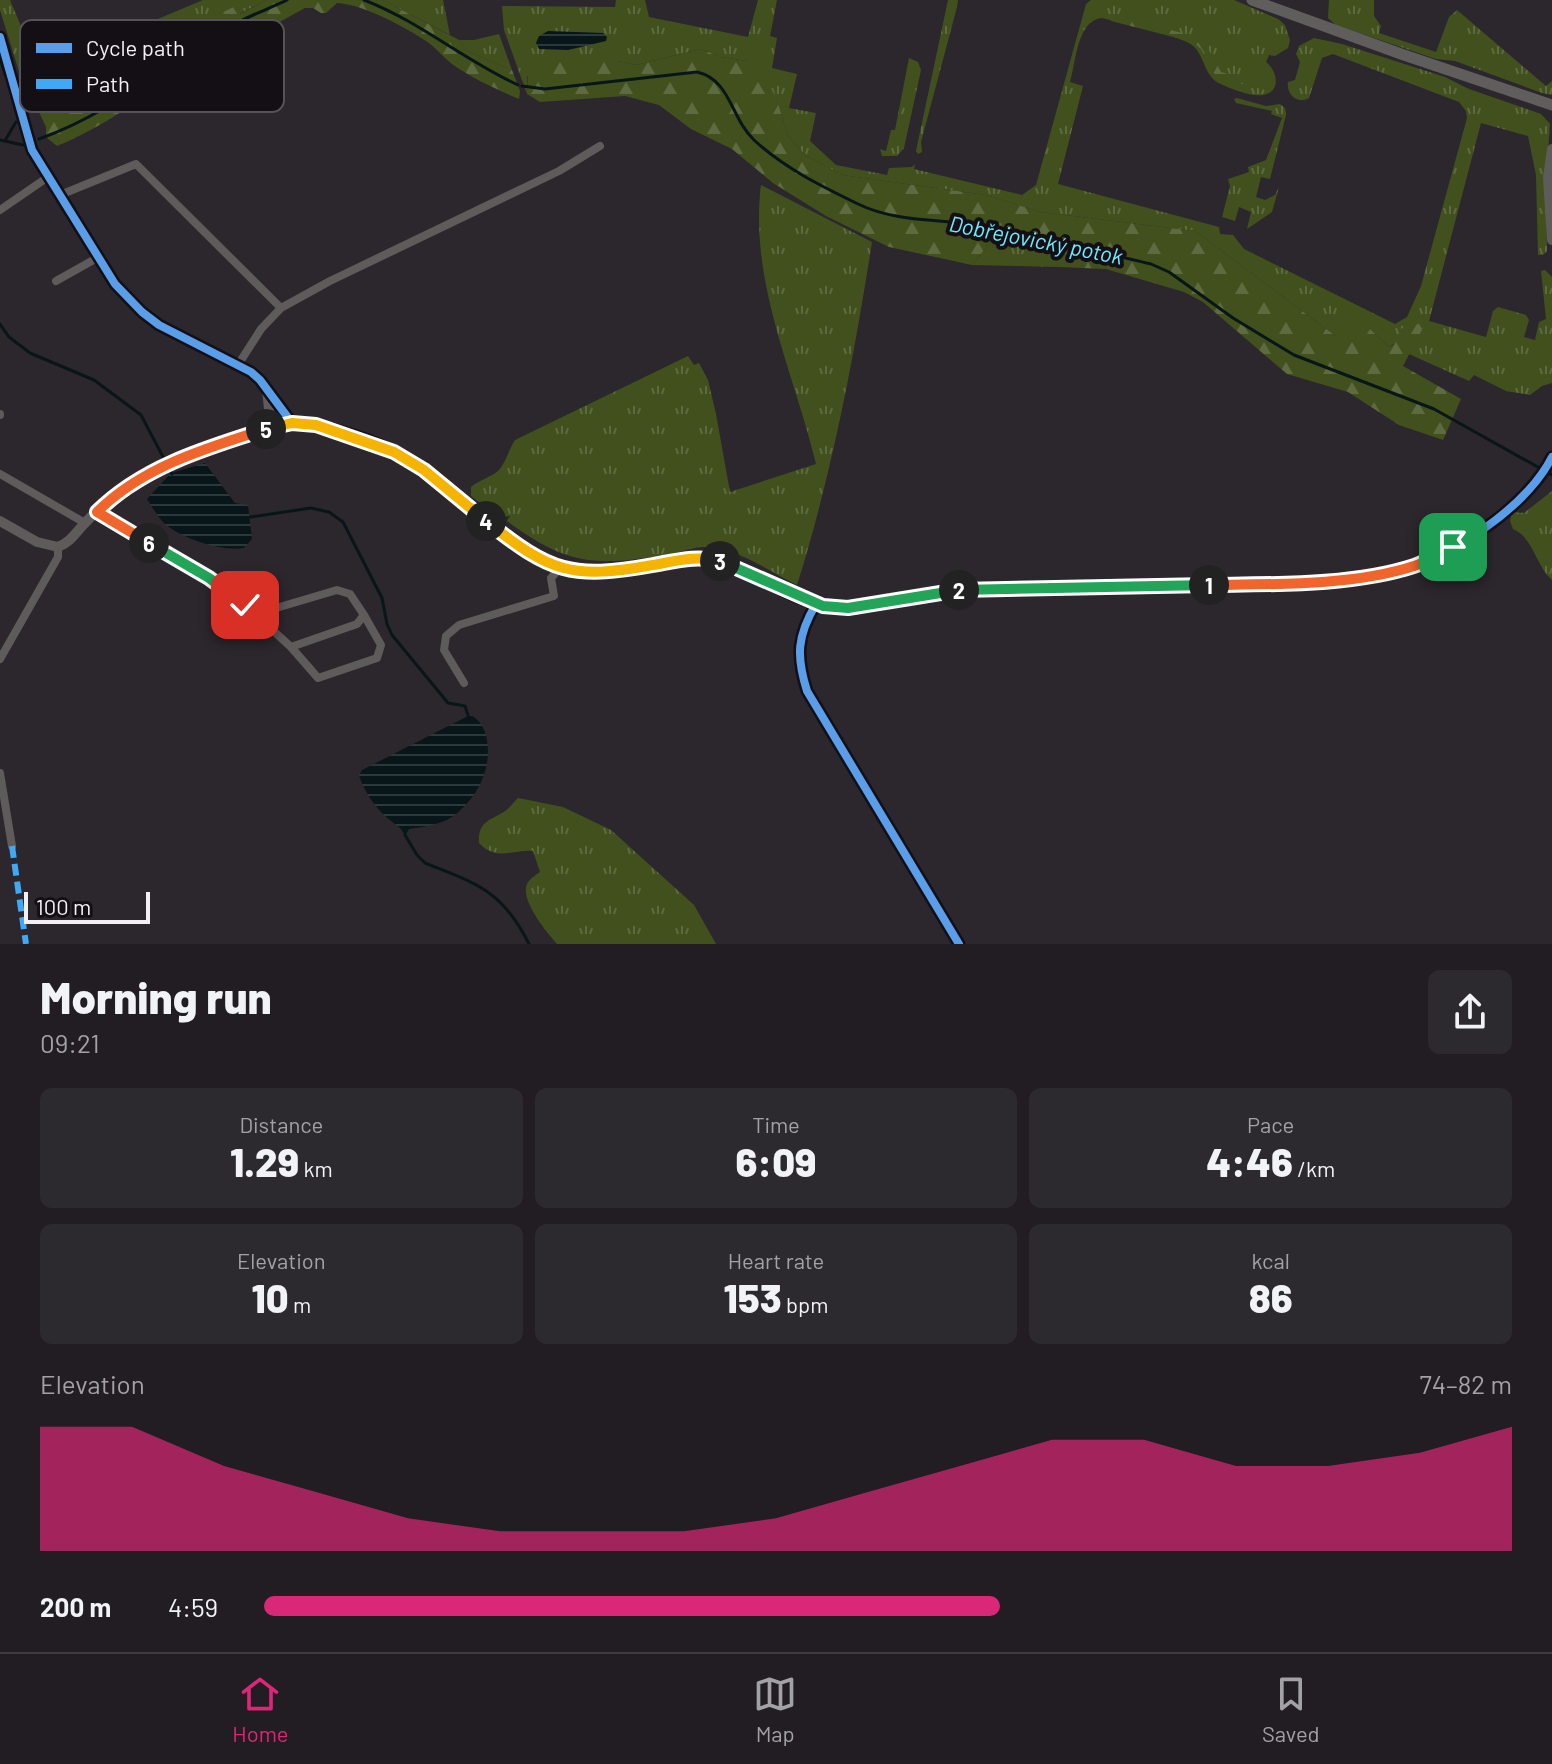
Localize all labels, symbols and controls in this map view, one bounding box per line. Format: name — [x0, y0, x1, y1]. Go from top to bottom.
legend — [20, 20, 284, 112]
text: Cycle path — [86, 34, 185, 60]
text: Path — [86, 70, 130, 96]
water label: Dobřejovický potok — [947, 209, 1126, 269]
pin: 5 — [246, 409, 286, 449]
text: 5 — [260, 416, 272, 442]
pin: 4 — [466, 501, 506, 541]
text: 4 — [479, 508, 493, 534]
pin — [1419, 513, 1487, 581]
pin: 6 — [129, 523, 169, 563]
icon: arrive — [1431, 525, 1475, 569]
text: 6 — [143, 530, 155, 556]
pin: 3 — [700, 541, 740, 581]
text: 3 — [714, 548, 726, 574]
pin: 1 — [1189, 565, 1229, 605]
pin: 2 — [939, 570, 979, 610]
pin — [211, 571, 279, 639]
text: 1 — [1205, 572, 1213, 598]
text: 2 — [953, 577, 965, 603]
icon: check — [223, 583, 267, 627]
scale bar — [24, 888, 150, 924]
text: 100 m — [36, 893, 91, 919]
text: Morning run — [40, 970, 272, 1023]
button: share — [1428, 970, 1512, 1054]
text: 09:21 — [40, 1027, 100, 1058]
text: Distance — [239, 1111, 323, 1137]
text: Time — [752, 1111, 800, 1137]
text: Pace — [1247, 1111, 1294, 1137]
text: 1.29 — [230, 1137, 299, 1185]
text: 6:09 — [736, 1137, 816, 1185]
text: 4:46 — [1206, 1137, 1293, 1185]
text: km — [299, 1155, 333, 1181]
text: /km — [1293, 1155, 1335, 1181]
text: Elevation — [237, 1247, 326, 1273]
text: Heart rate — [728, 1247, 824, 1273]
text: kcal — [1251, 1247, 1290, 1273]
text: 10 — [252, 1273, 289, 1321]
text: 153 — [724, 1273, 782, 1321]
text: 86 — [1249, 1273, 1293, 1321]
text: m — [289, 1291, 311, 1317]
text: bpm — [782, 1291, 828, 1317]
text: Elevation — [40, 1368, 145, 1399]
text: 74–82 m — [1419, 1368, 1512, 1399]
text: 200 m — [40, 1591, 111, 1622]
text: 4:59 — [168, 1591, 218, 1622]
tab: Home — [232, 1672, 289, 1746]
tab: Map — [753, 1672, 797, 1746]
tab: Saved — [1262, 1672, 1320, 1746]

